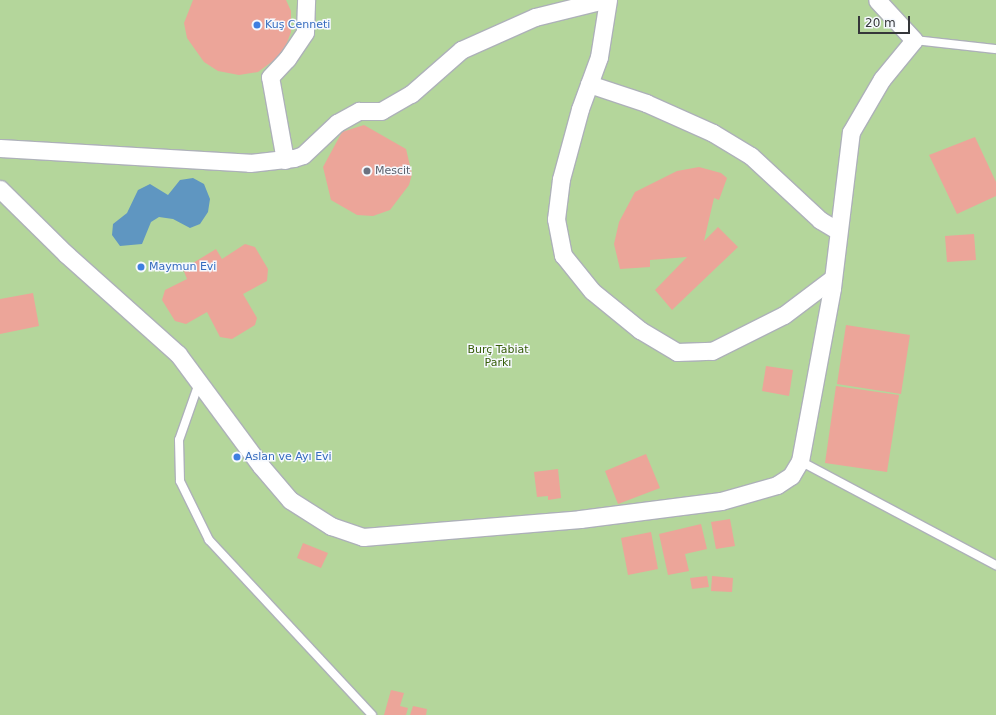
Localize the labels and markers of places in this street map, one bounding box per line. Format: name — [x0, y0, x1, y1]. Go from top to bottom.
place label: Kuş Cenneti — [265, 18, 330, 32]
marker: Kuş Cenneti — [252, 20, 262, 30]
place label: Mescit — [375, 164, 410, 178]
marker: Mescit — [362, 166, 372, 176]
place label: Maymun Evi — [149, 260, 216, 274]
marker: Maymun Evi — [136, 262, 146, 272]
place label: Aslan ve Ayı Evi — [245, 450, 332, 464]
marker: Aslan ve Ayı Evi — [232, 452, 242, 462]

